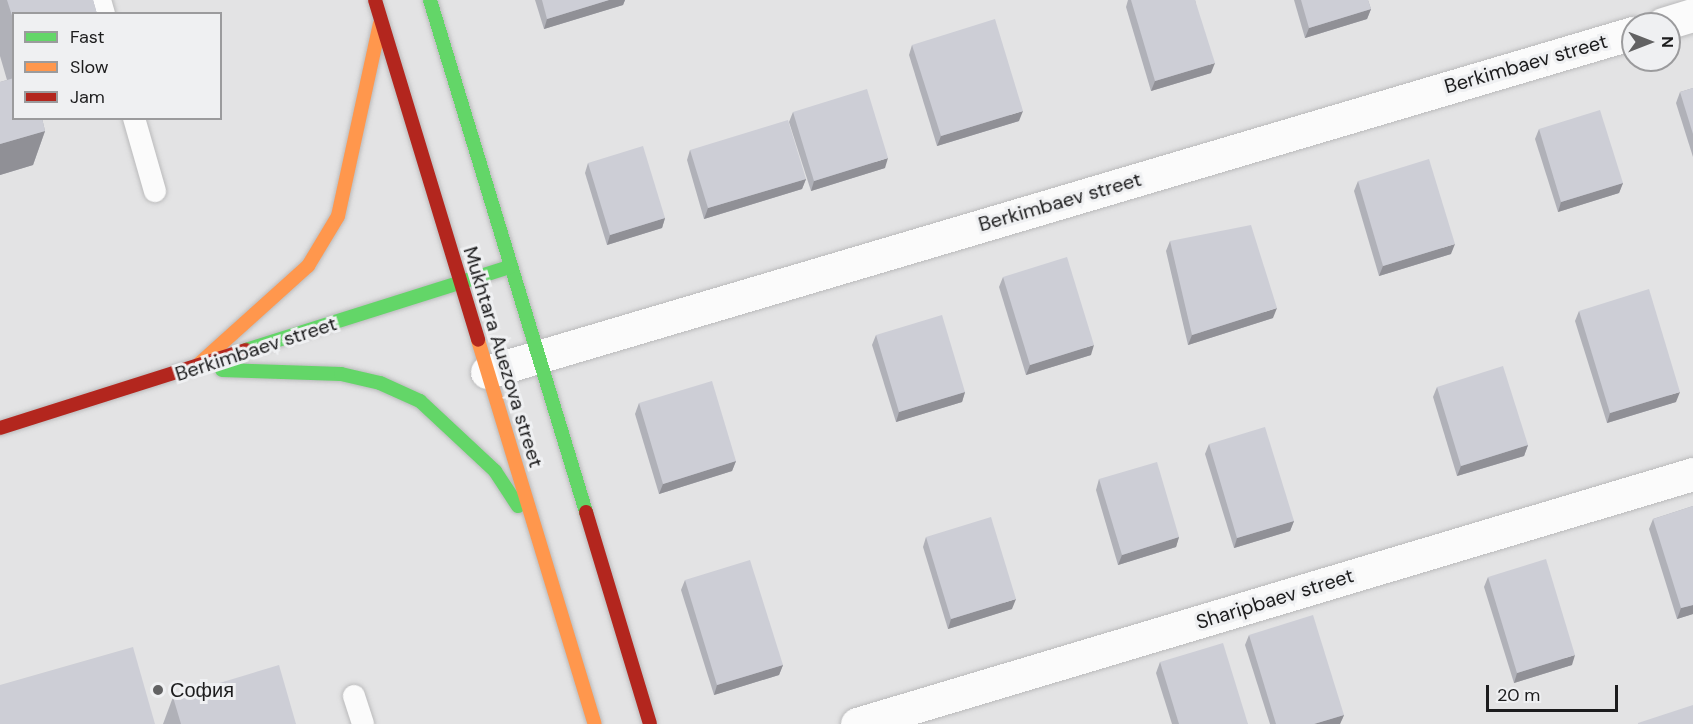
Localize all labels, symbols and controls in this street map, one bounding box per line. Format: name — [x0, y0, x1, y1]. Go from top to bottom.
legend — [12, 12, 222, 120]
north arrow — [1621, 12, 1681, 72]
text: Fast — [70, 25, 105, 49]
street label: Berkimbaev street — [1442, 29, 1610, 99]
text: N — [1657, 36, 1678, 48]
text: Slow — [70, 55, 109, 79]
text: Jam — [70, 85, 105, 109]
street label: Berkimbaev street — [976, 167, 1144, 237]
street label: Mukhtara Auezova street — [458, 244, 548, 470]
street label: Berkimbaev street — [172, 312, 340, 386]
street label: Sharipbaev street — [1193, 564, 1357, 634]
scale bar — [1489, 673, 1621, 711]
place label: София — [170, 678, 234, 702]
marker: София — [151, 683, 165, 697]
text: 20 m — [1497, 683, 1540, 707]

